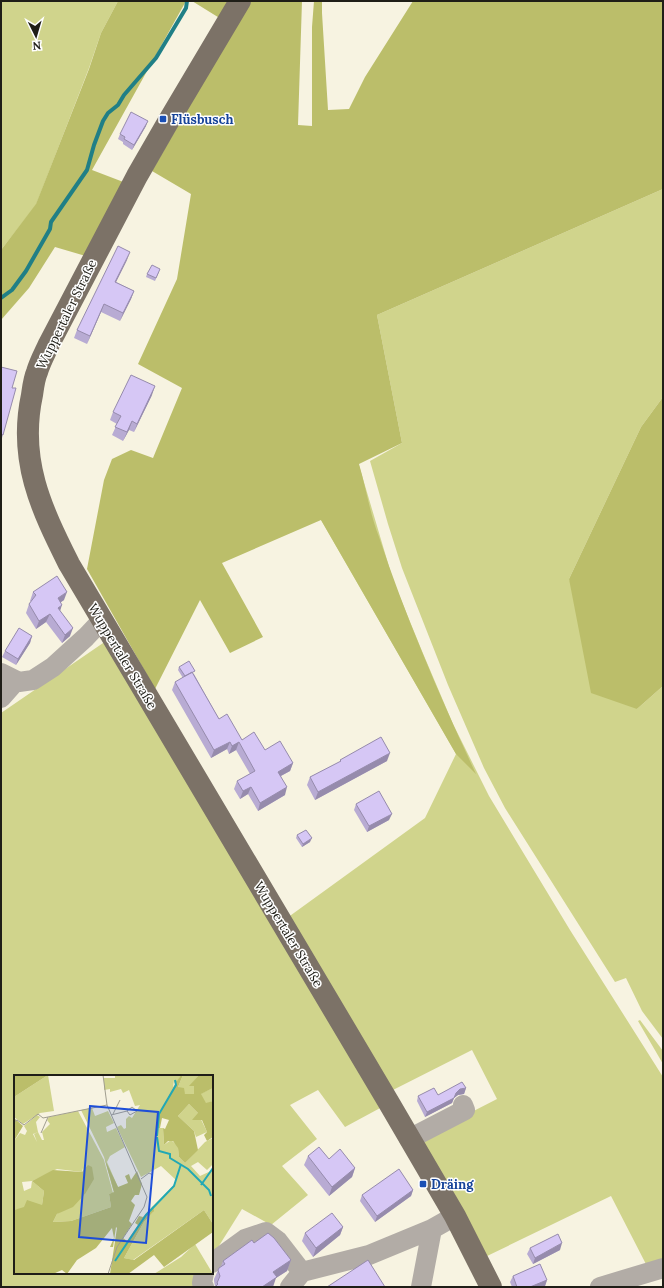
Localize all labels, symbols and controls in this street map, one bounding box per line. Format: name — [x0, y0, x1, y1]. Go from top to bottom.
north arrow — [16, 16, 56, 56]
text: N — [32, 39, 42, 53]
place label: Flüsbusch — [171, 111, 233, 128]
marker: Flüsbusch — [158, 114, 168, 124]
street label: Wuppertaler Straße — [32, 256, 100, 372]
street label: Wuppertaler Straße — [84, 600, 161, 712]
street label: Wuppertaler Straße — [250, 878, 327, 990]
inset map — [14, 1075, 213, 1274]
place label: Dräing — [431, 1176, 474, 1193]
marker: Dräing — [418, 1179, 428, 1189]

